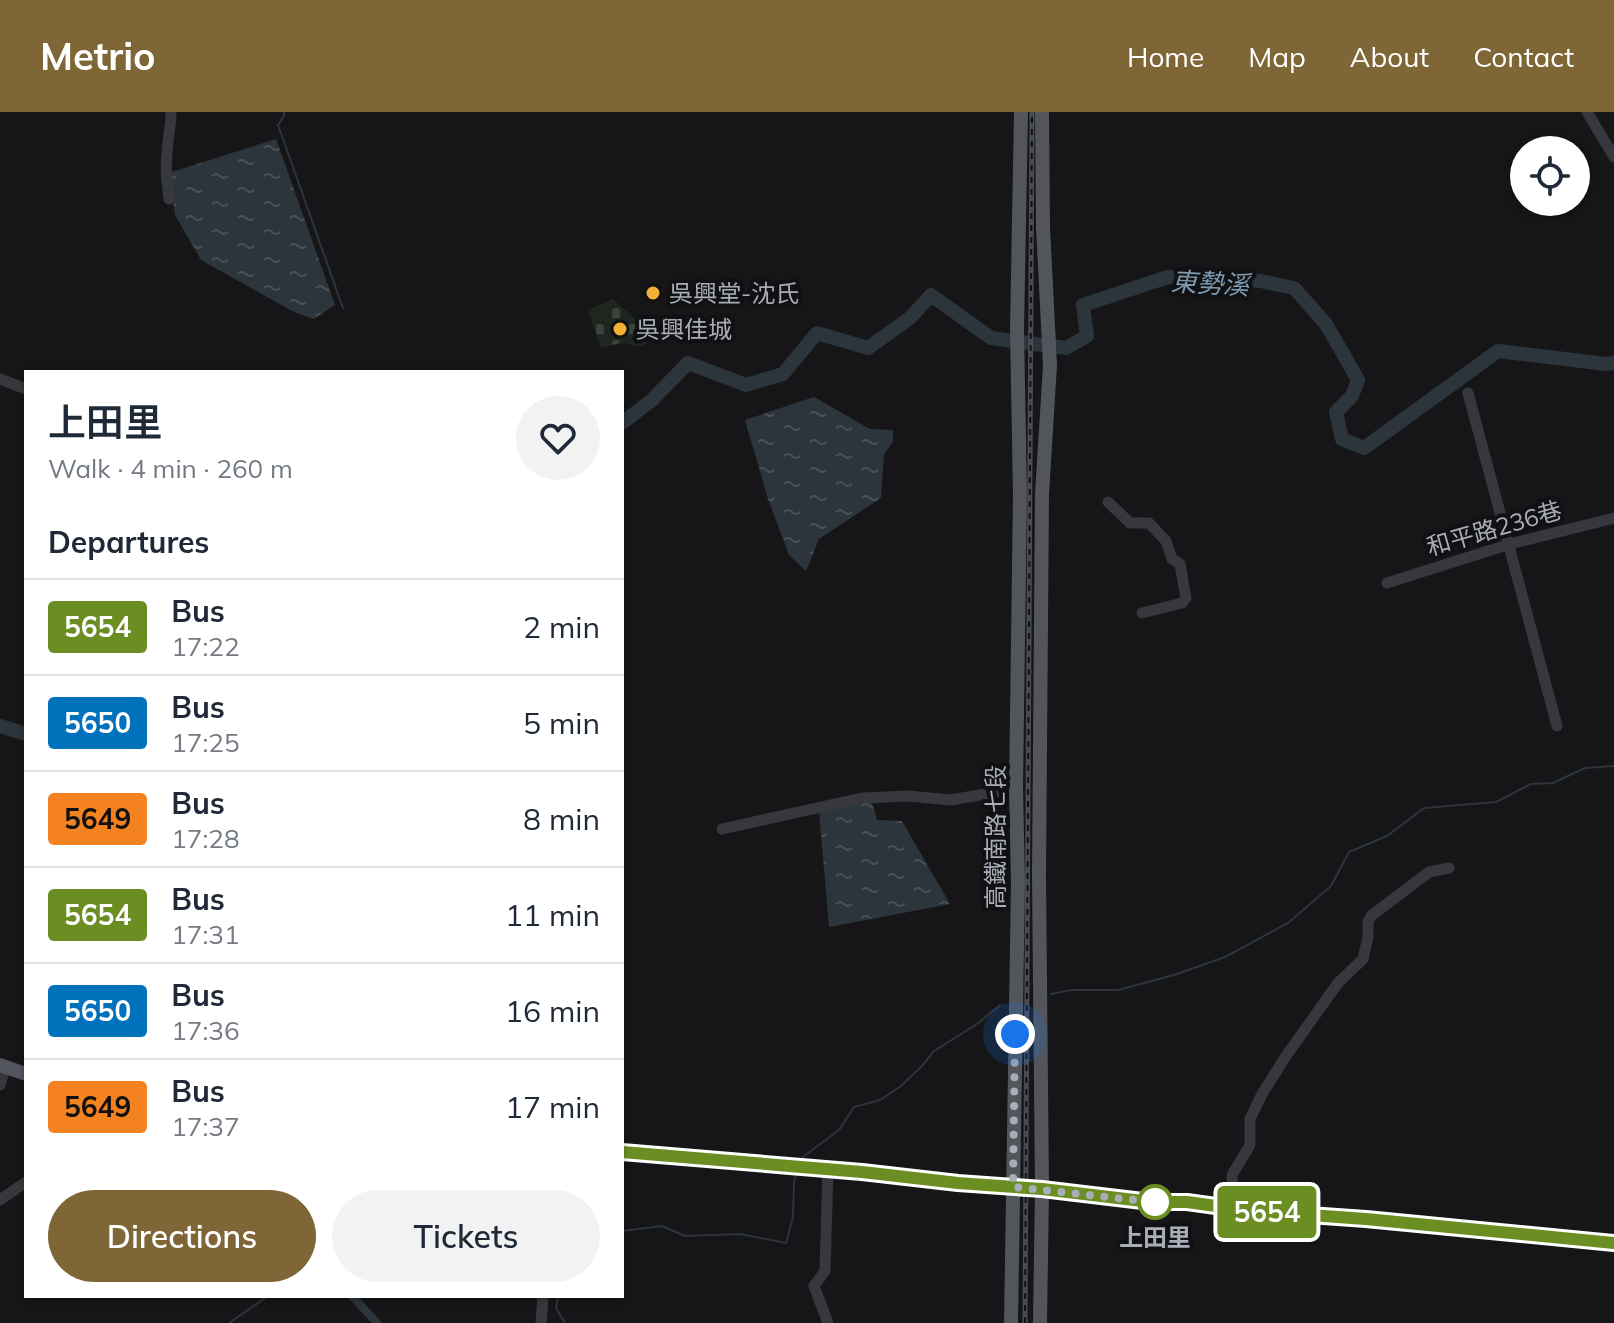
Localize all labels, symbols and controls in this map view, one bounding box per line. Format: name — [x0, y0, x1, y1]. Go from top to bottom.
text: Metrio — [40, 32, 156, 80]
text: Home — [1127, 39, 1204, 74]
text: Map — [1248, 39, 1306, 74]
text: About — [1350, 39, 1429, 74]
text: Contact — [1473, 39, 1574, 74]
map controls — [1510, 136, 1590, 216]
button: locate — [1510, 136, 1590, 216]
water label: 東勢溪 — [1170, 264, 1254, 302]
place label: 吳興堂-沈氏 — [669, 278, 799, 308]
marker: 吳興堂-沈氏 — [644, 284, 662, 302]
place label: 吳興佳城 — [636, 314, 732, 344]
marker: 吳興佳城 — [611, 320, 629, 338]
button: heart — [516, 396, 600, 480]
text: 上田里 — [48, 398, 162, 446]
text: Walk · 4 min · 260 m — [48, 452, 293, 485]
street label: 和平路236巷 — [1423, 494, 1565, 562]
text: Departures — [48, 523, 209, 561]
text: Bus — [171, 592, 225, 630]
text: 2 min — [523, 608, 600, 646]
text: 5654 — [64, 609, 131, 644]
text: 17:22 — [171, 630, 240, 663]
text: Bus — [171, 688, 225, 726]
text: 5 min — [523, 704, 600, 742]
text: 5650 — [64, 705, 131, 740]
text: 17:25 — [171, 726, 240, 759]
street label: 高鐵南路七段 — [980, 765, 1010, 909]
text: Bus — [171, 784, 225, 822]
text: 8 min — [523, 800, 600, 838]
text: 5649 — [64, 801, 131, 836]
text: 17:28 — [171, 822, 240, 855]
text: Bus — [171, 880, 225, 918]
text: 11 min — [505, 896, 600, 934]
text: 5654 — [64, 897, 131, 932]
text: 17:31 — [171, 918, 240, 951]
text: Bus — [171, 976, 225, 1014]
text: 16 min — [505, 992, 600, 1030]
text: 5650 — [64, 993, 131, 1028]
text: 17:36 — [171, 1014, 240, 1047]
your location — [995, 1014, 1035, 1054]
text: Bus — [171, 1072, 225, 1110]
text: 17 min — [505, 1088, 600, 1126]
text: 5649 — [64, 1089, 131, 1124]
text: 17:37 — [171, 1110, 240, 1143]
marker: 上田里 — [1138, 1185, 1172, 1219]
line badge: 5654 — [1211, 1186, 1323, 1238]
button: Directions — [48, 1190, 316, 1282]
button: Tickets — [332, 1190, 600, 1282]
text: 5654 — [1233, 1194, 1301, 1229]
place label: 上田里 — [1119, 1222, 1191, 1252]

